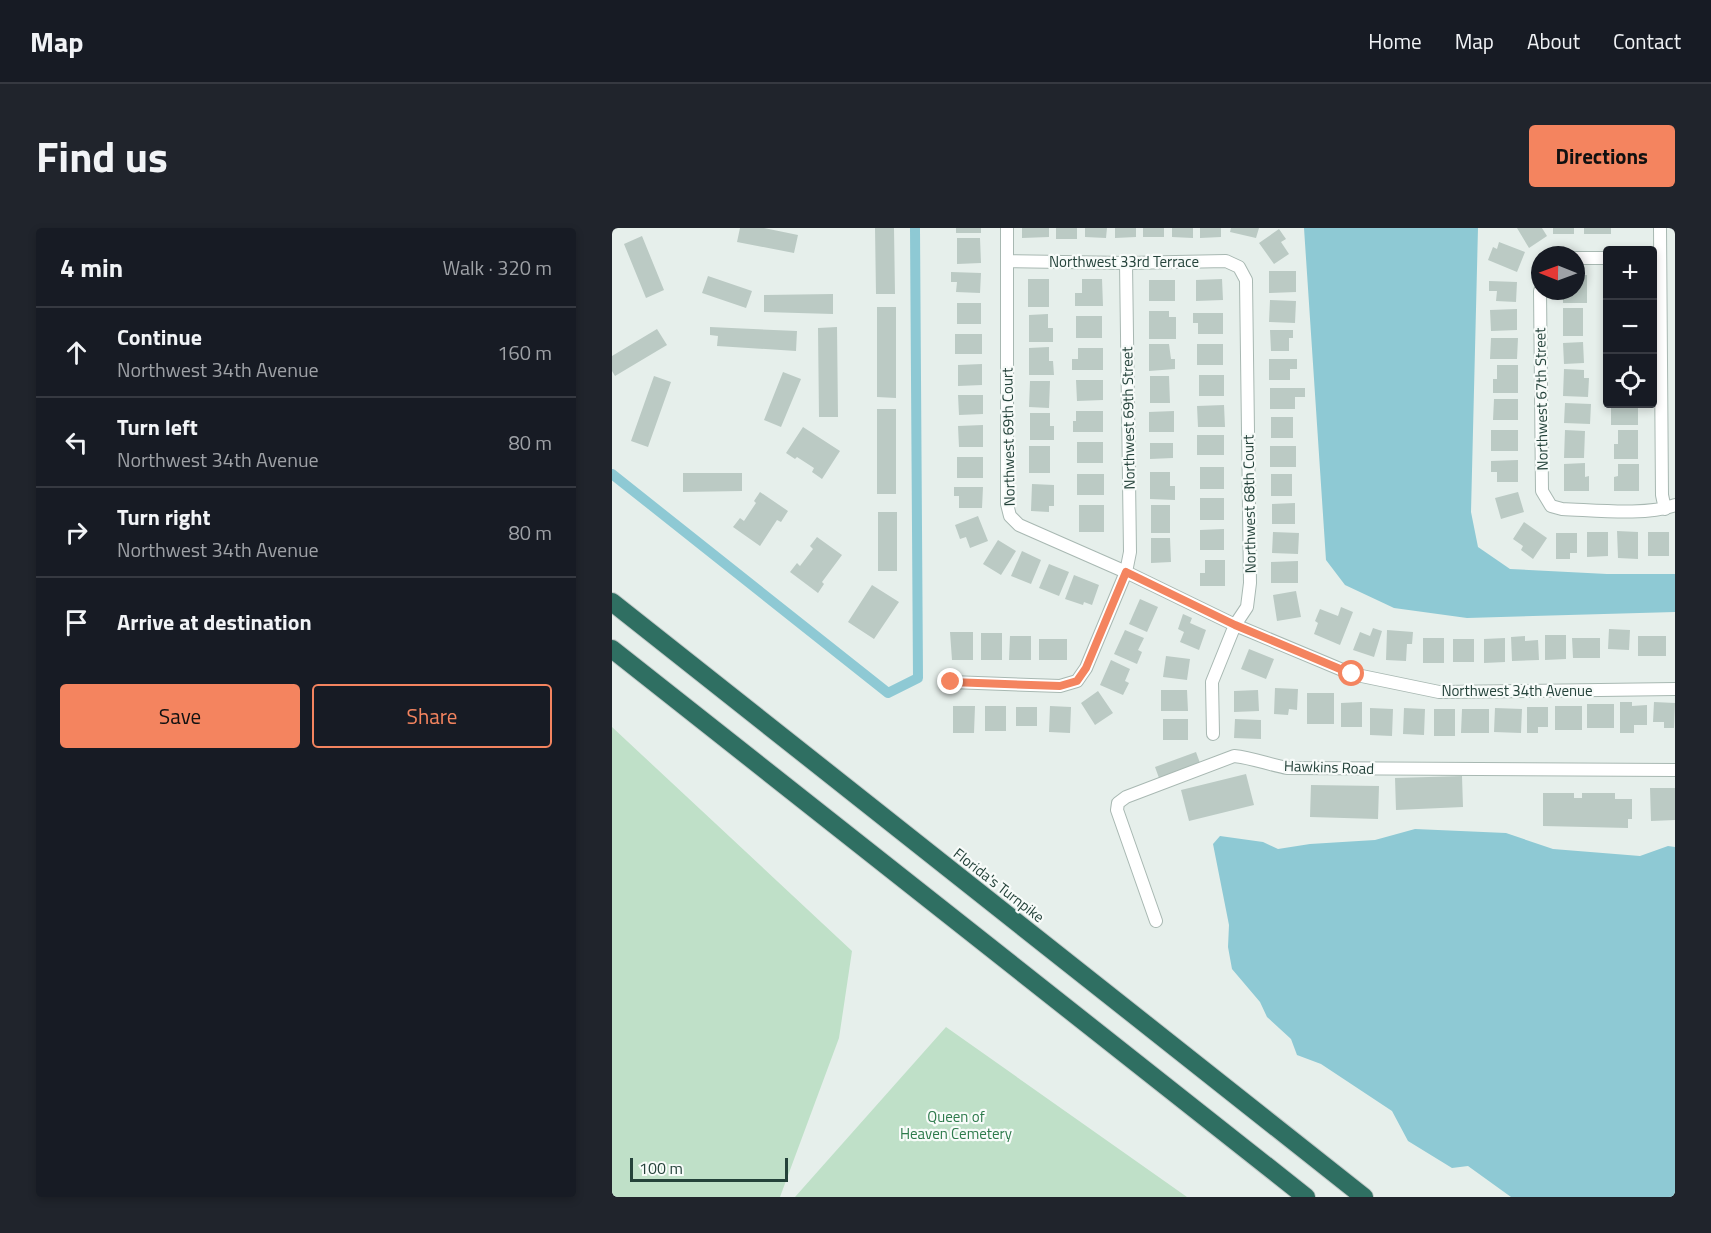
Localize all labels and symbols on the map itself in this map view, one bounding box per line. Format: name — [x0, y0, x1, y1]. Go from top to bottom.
north arrow — [1531, 246, 1585, 300]
street label: Northwest 33rd Terrace — [1049, 250, 1199, 273]
street label: Northwest 67th Street — [1528, 327, 1554, 471]
street label: Northwest 69th Street — [1115, 346, 1141, 490]
street label: Northwest 69th Court — [995, 367, 1021, 507]
street label: Northwest 68th Court — [1236, 434, 1262, 574]
route start — [1338, 660, 1364, 686]
route end — [937, 668, 963, 694]
street label: Northwest 34th Avenue — [1441, 679, 1593, 702]
street label: Hawkins Road — [1283, 754, 1375, 780]
street label: Florida's Turnpike — [949, 842, 1049, 928]
park label: Queen of Heaven Cemetery — [900, 1105, 1012, 1145]
scale bar — [630, 1155, 788, 1182]

